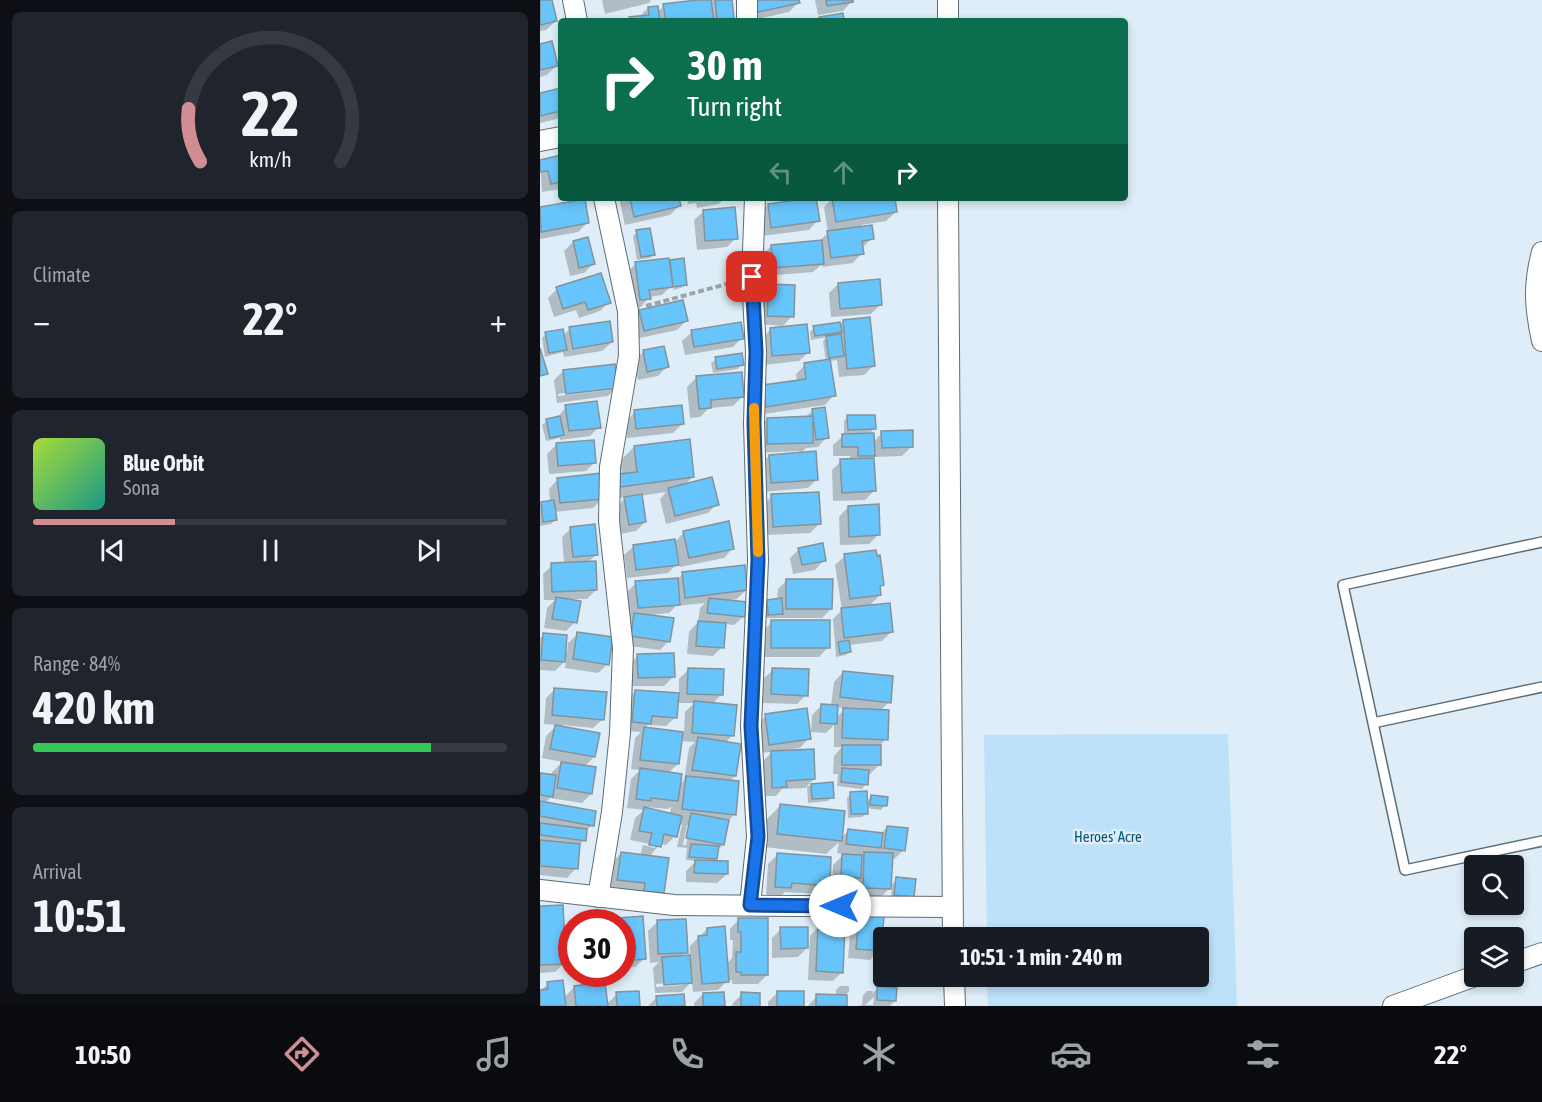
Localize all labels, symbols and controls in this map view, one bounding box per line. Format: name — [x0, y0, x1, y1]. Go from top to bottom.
text: 30 m — [687, 41, 762, 89]
icon: right — [588, 42, 666, 120]
text: 22 — [241, 79, 299, 150]
text: Turn right — [687, 91, 782, 122]
text: km/h — [249, 148, 291, 173]
icon: left — [764, 156, 797, 189]
icon: ahead — [827, 156, 860, 189]
icon: right — [890, 156, 923, 189]
pin — [726, 251, 777, 302]
icon: arrive — [735, 260, 768, 293]
text: Climate — [33, 263, 90, 286]
text: 22° — [243, 293, 297, 345]
text: − — [33, 301, 50, 339]
text: + — [490, 301, 507, 339]
text: Blue Orbit — [123, 450, 204, 476]
text: Sona — [123, 476, 160, 499]
icon: previous — [96, 534, 129, 567]
icon: pause — [254, 534, 287, 567]
icon: next — [412, 534, 445, 567]
text: Range · 84% — [33, 652, 120, 675]
text: 420 km — [33, 682, 155, 734]
park label: Heroes' Acre — [1074, 828, 1142, 845]
map controls — [1464, 855, 1524, 987]
button: search — [1464, 855, 1524, 915]
text: Arrival — [33, 860, 82, 883]
position arrow — [808, 874, 872, 938]
text: 10:51 — [33, 890, 127, 942]
speed limit sign: 30 — [558, 909, 636, 987]
button: layers — [1464, 927, 1524, 987]
text: 10:51 · 1 min · 240 m — [960, 944, 1122, 970]
icon: directions — [281, 1033, 323, 1075]
icon: music — [473, 1033, 515, 1075]
icon: phone — [666, 1033, 708, 1075]
icon: climate — [858, 1033, 900, 1075]
icon: car — [1050, 1033, 1092, 1075]
icon: filters — [1242, 1033, 1284, 1075]
text: 10:50 — [75, 1039, 131, 1070]
text: 22° — [1434, 1039, 1467, 1070]

